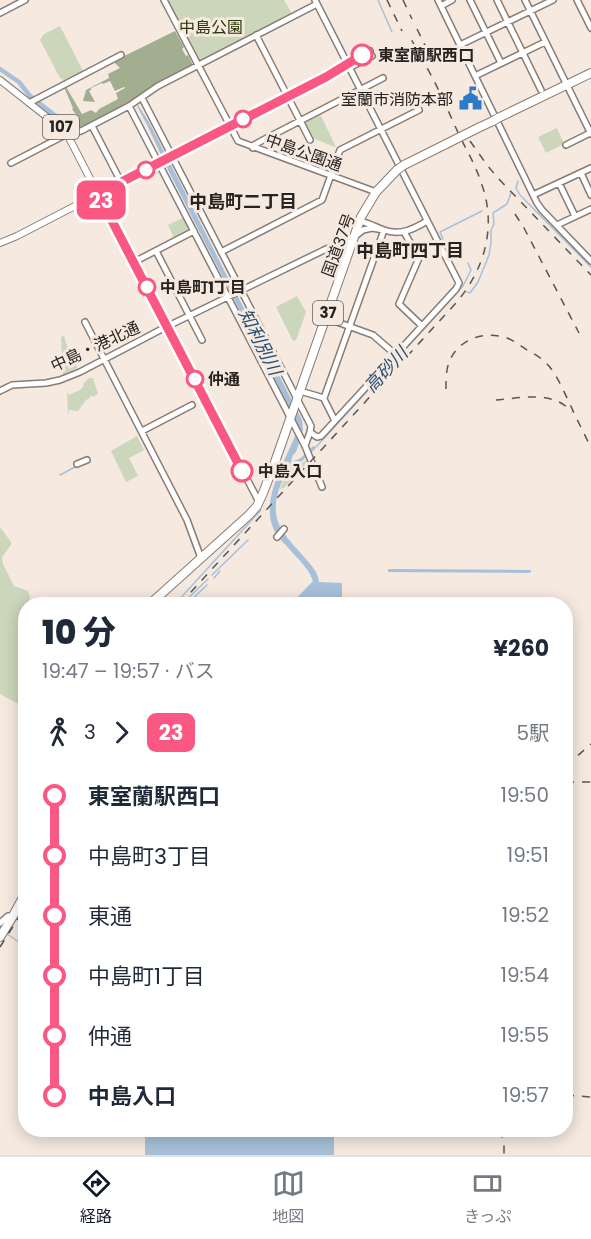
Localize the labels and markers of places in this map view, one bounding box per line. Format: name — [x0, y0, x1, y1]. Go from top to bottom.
marker: 東室蘭駅西口 — [351, 44, 373, 66]
place label: 東室蘭駅西口 — [378, 44, 474, 67]
public building icon: 室蘭市消防本部 — [458, 86, 484, 112]
place label: 室蘭市消防本部 — [341, 88, 453, 111]
unlabelled marker — [234, 110, 252, 128]
unlabelled marker — [137, 161, 155, 179]
place label: 中島町1丁目 — [160, 276, 246, 299]
marker: 中島町1丁目 — [138, 278, 156, 296]
place label: 仲通 — [208, 368, 240, 391]
marker: 仲通 — [186, 370, 204, 388]
marker: 中島入口 — [231, 460, 253, 482]
place label: 中島入口 — [258, 460, 322, 483]

